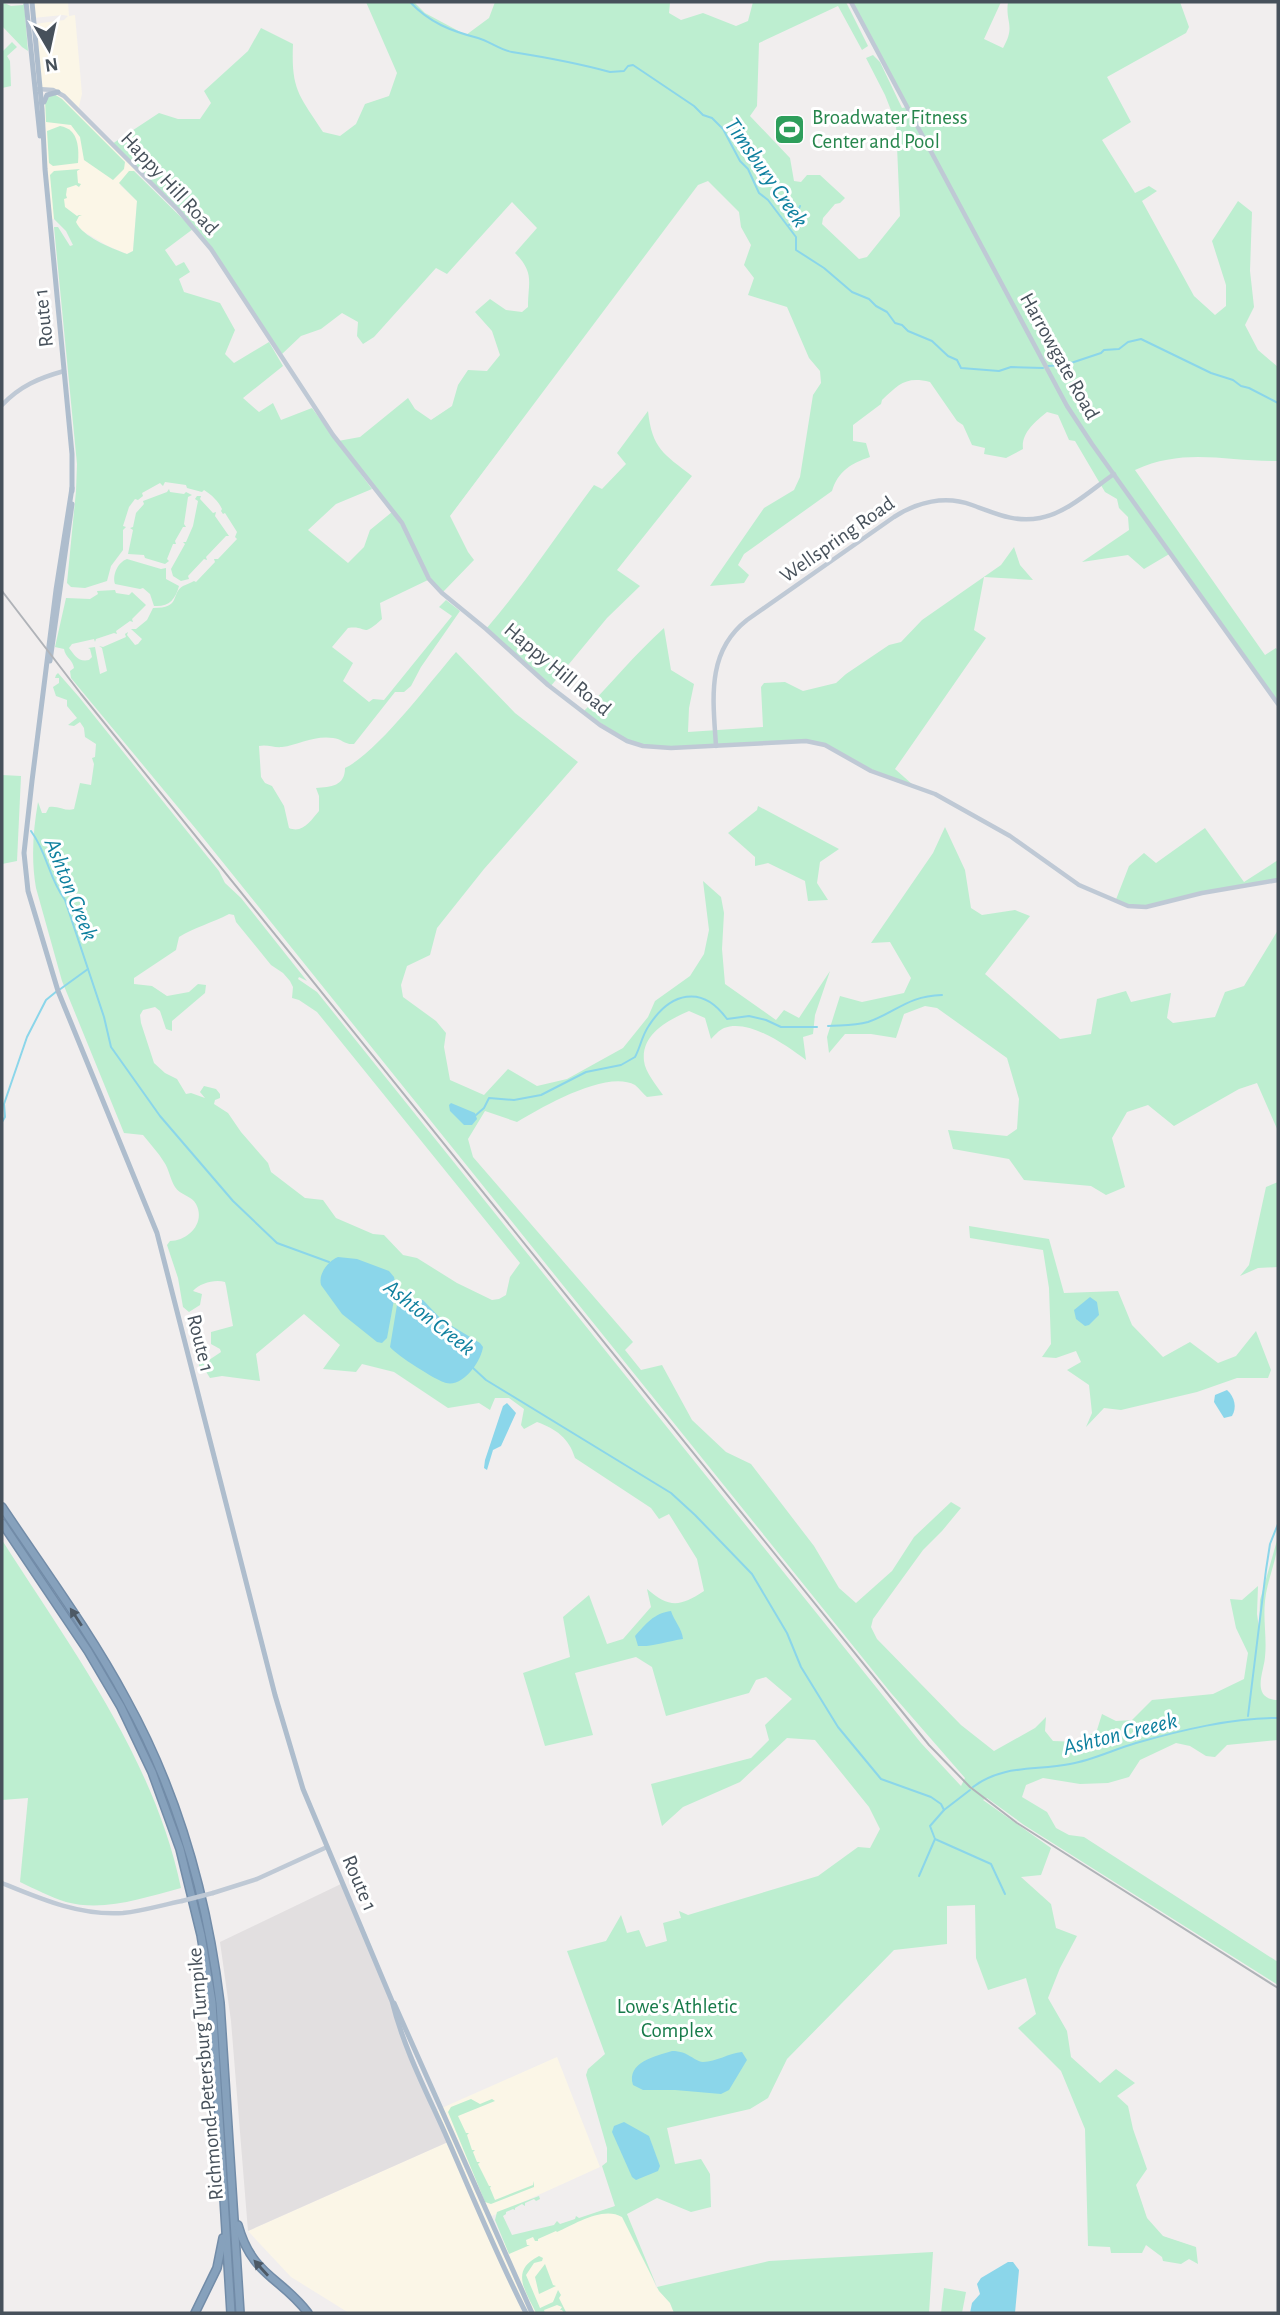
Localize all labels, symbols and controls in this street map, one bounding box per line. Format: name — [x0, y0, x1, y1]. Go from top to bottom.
north arrow — [14, 14, 84, 84]
text: N — [43, 54, 59, 75]
place label: Broadwater Fitness Center and Pool — [812, 107, 967, 152]
sports icon: Broadwater Fitness Center and Pool — [772, 112, 806, 146]
water label: Timsbury Creek — [720, 114, 812, 232]
street label: Happy Hill Road — [117, 128, 222, 239]
street label: Route 1 — [30, 288, 57, 348]
street label: Harrowgate Road — [1016, 289, 1103, 423]
street label: Wellspring Road — [776, 492, 898, 587]
street label: Happy Hill Road — [500, 619, 615, 720]
water label: Ashton Creek — [39, 834, 102, 944]
water label: Ashton Creek — [379, 1275, 479, 1361]
street label: Route 1 — [183, 1312, 218, 1374]
one-way arrow — [70, 1607, 83, 1626]
water label: Ashton Creeek — [1060, 1709, 1180, 1760]
street label: Route 1 — [338, 1852, 381, 1914]
street label: Richmond-Petersburg Turnpike — [184, 1947, 227, 2201]
park label: Lowe's Athletic Complex — [617, 1996, 737, 2041]
one-way arrow — [253, 2259, 269, 2277]

